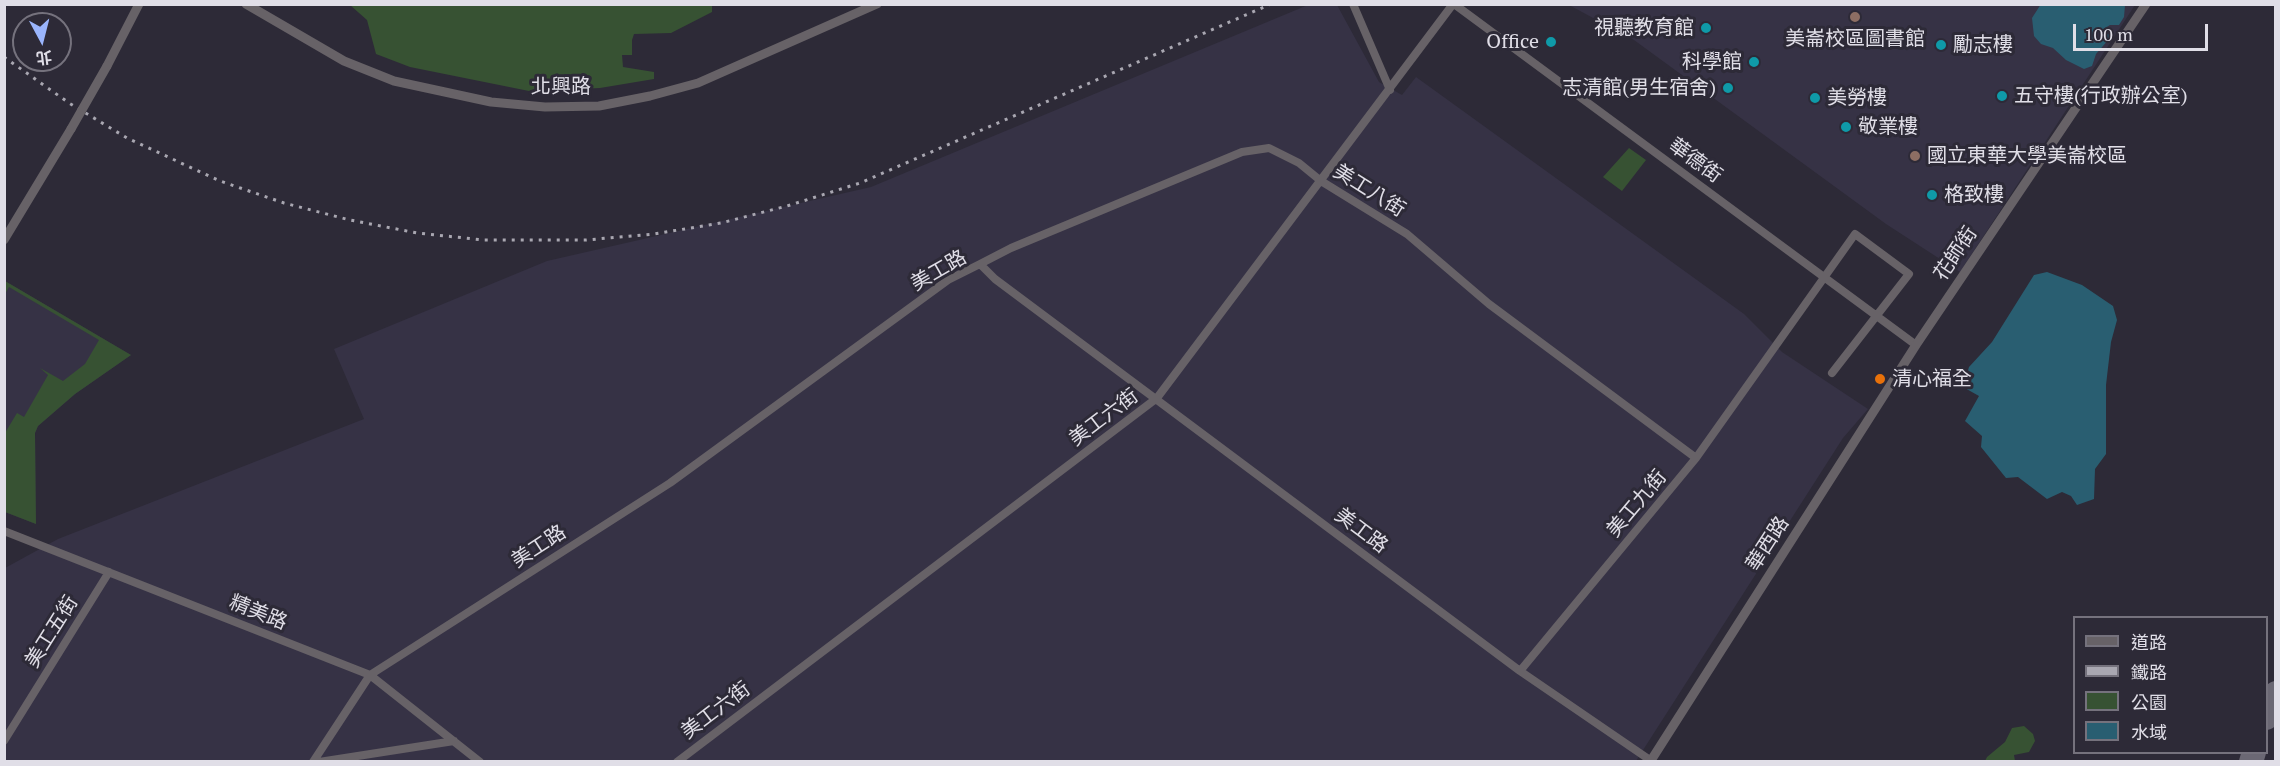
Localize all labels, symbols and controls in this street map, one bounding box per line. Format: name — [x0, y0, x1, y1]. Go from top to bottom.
marker: 美崙校區圖書館 — [1848, 10, 1862, 24]
north arrow — [12, 12, 72, 72]
scale bar — [2076, 12, 2211, 50]
place label: 視聽教育館 — [1594, 16, 1694, 40]
marker: 視聽教育館 — [1699, 21, 1713, 35]
text: 100 m — [2084, 22, 2133, 46]
place label: 美崙校區圖書館 — [1785, 27, 1925, 51]
place label: Office — [1486, 30, 1539, 54]
place label: 勵志樓 — [1953, 33, 2013, 57]
marker: Office — [1544, 35, 1558, 49]
marker: 勵志樓 — [1934, 38, 1948, 52]
text: 北 — [35, 46, 53, 70]
place label: 科學館 — [1682, 50, 1742, 74]
marker: 科學館 — [1747, 55, 1761, 69]
street label: 北興路 — [531, 75, 591, 99]
place label: 志清館(男生宿舍) — [1562, 76, 1716, 100]
marker: 志清館(男生宿舍) — [1721, 81, 1735, 95]
place label: 五守樓(行政辦公室) — [2014, 84, 2188, 108]
place label: 美勞樓 — [1827, 86, 1887, 110]
marker: 五守樓(行政辦公室) — [1995, 89, 2009, 103]
marker: 美勞樓 — [1808, 91, 1822, 105]
place label: 敬業樓 — [1858, 115, 1918, 139]
marker: 敬業樓 — [1839, 120, 1853, 134]
street label: 華德街 — [1664, 134, 1726, 188]
place label: 國立東華大學美崙校區 — [1927, 144, 2127, 168]
marker: 國立東華大學美崙校區 — [1908, 149, 1922, 163]
street label: 美工八街 — [1329, 160, 1409, 222]
place label: 格致樓 — [1944, 183, 2004, 207]
marker: 格致樓 — [1925, 188, 1939, 202]
street label: 花師街 — [1929, 222, 1983, 286]
street label: 美工路 — [907, 246, 971, 296]
place label: 清心福全 — [1892, 367, 1972, 391]
marker: 清心福全 — [1873, 372, 1887, 386]
street label: 美工六街 — [1065, 384, 1143, 452]
street label: 美工九街 — [1602, 466, 1672, 542]
street label: 美工路 — [1330, 503, 1392, 559]
street label: 華西路 — [1742, 512, 1794, 576]
street label: 美工路 — [507, 521, 571, 573]
street label: 精美路 — [226, 591, 290, 635]
street label: 美工五街 — [21, 592, 83, 672]
legend — [2073, 616, 2268, 754]
text: 道路 — [2131, 630, 2167, 654]
text: 鐵路 — [2131, 660, 2167, 684]
street label: 美工六街 — [677, 677, 755, 745]
text: 公園 — [2131, 690, 2167, 714]
text: 水域 — [2131, 720, 2167, 744]

